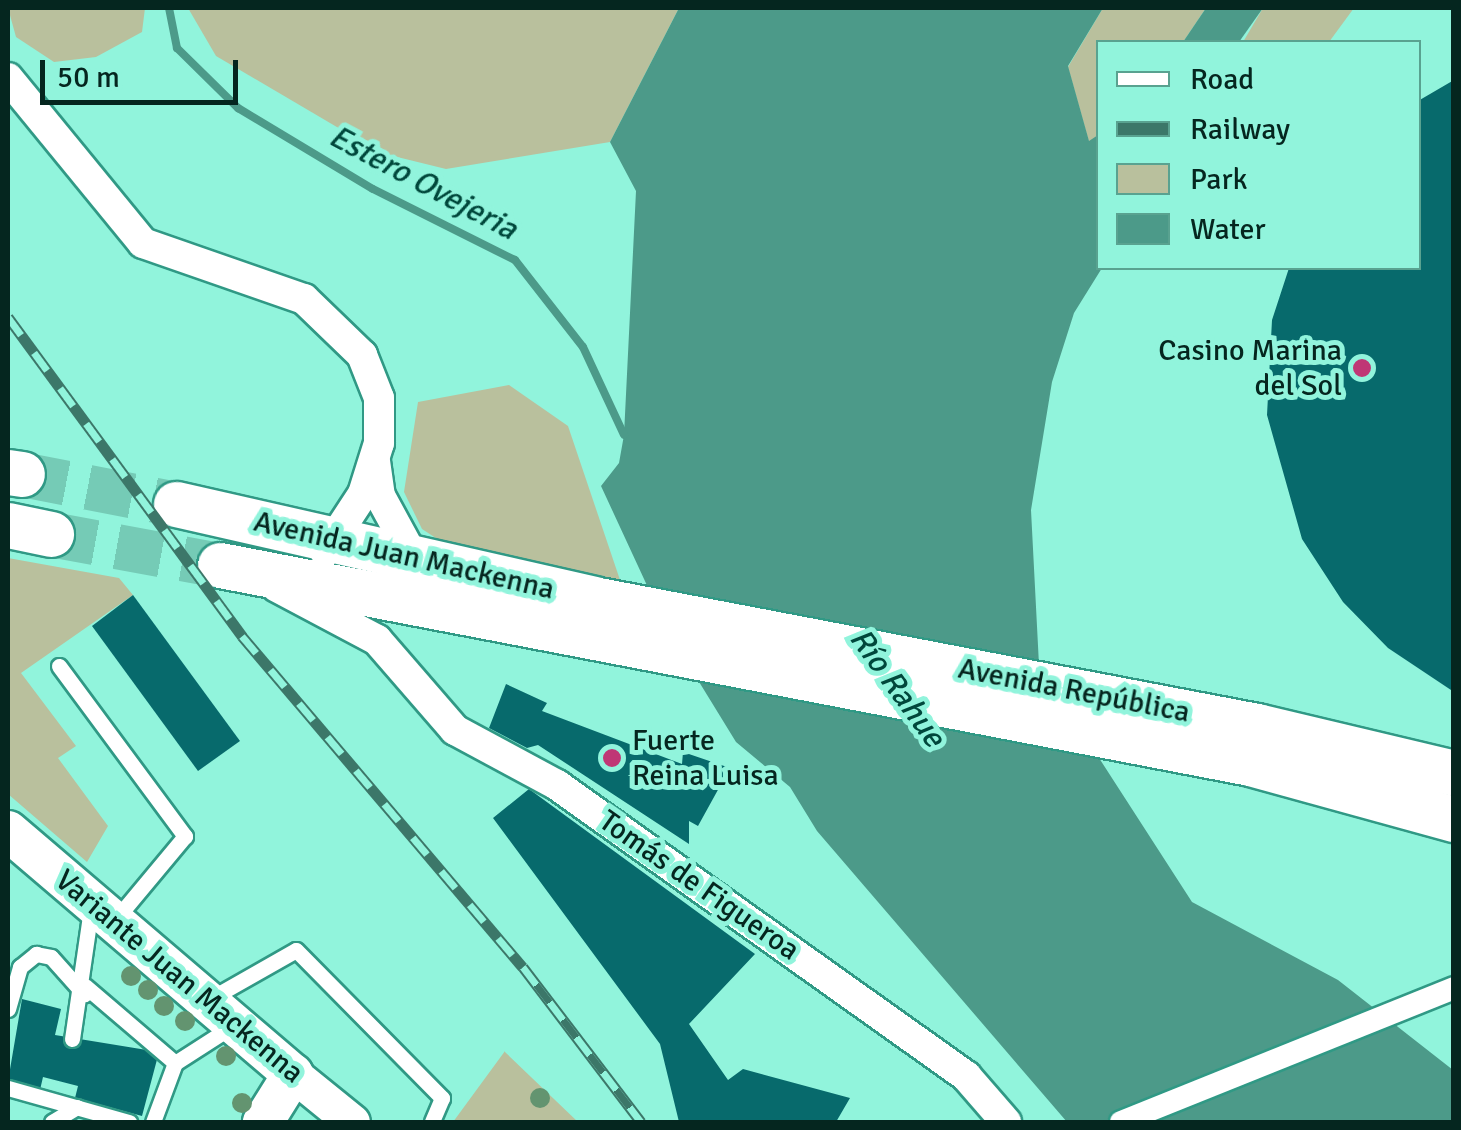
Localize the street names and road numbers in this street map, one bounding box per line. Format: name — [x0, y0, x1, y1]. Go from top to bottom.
street label: Avenida Juan Mackenna — [250, 504, 558, 608]
street label: Avenida República — [955, 651, 1193, 731]
street label: Tomás de Figueroa — [592, 803, 806, 969]
street label: Variante Juan Mackenna — [47, 863, 311, 1091]

